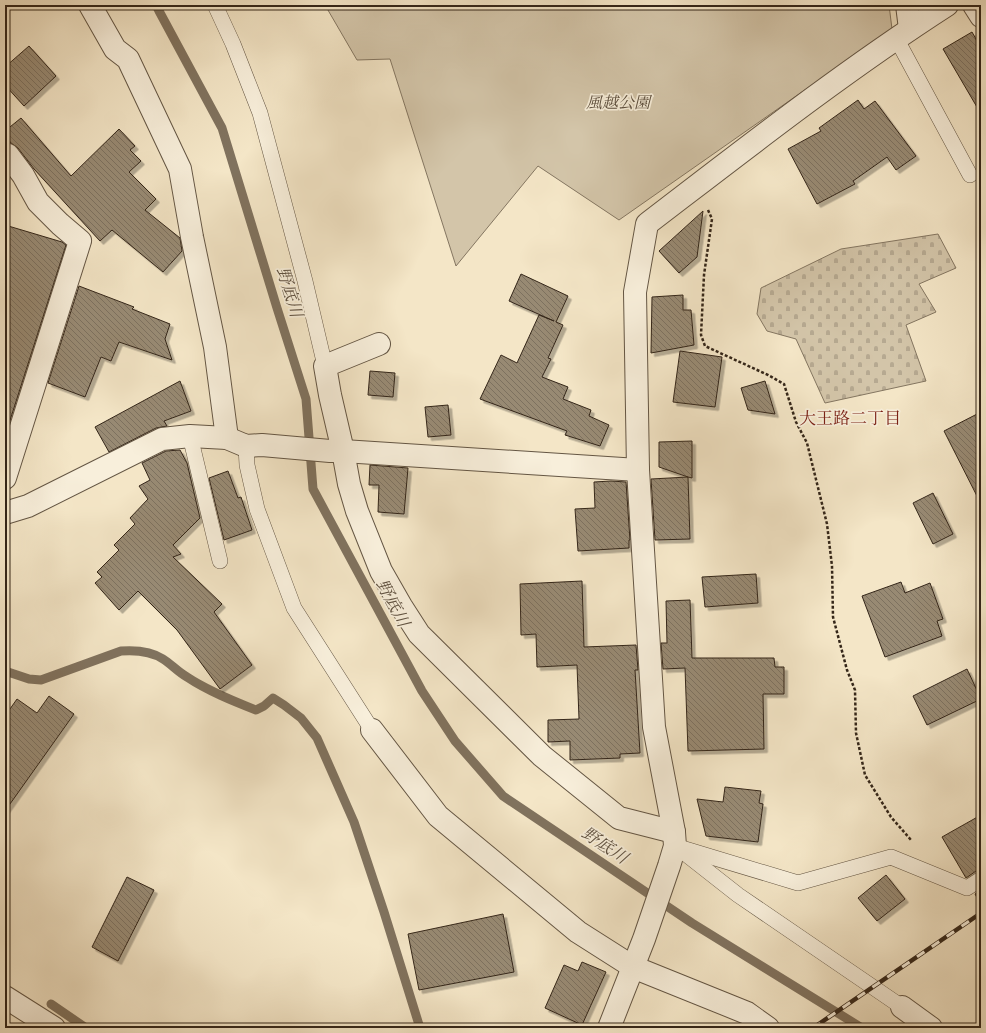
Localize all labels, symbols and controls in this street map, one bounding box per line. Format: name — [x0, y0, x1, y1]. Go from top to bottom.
park label: 風越公園 — [586, 92, 653, 113]
water label: 野底川 — [272, 264, 309, 322]
district label: 大王路二丁目 — [799, 407, 901, 429]
water label: 野底川 — [371, 575, 416, 632]
water label: 野底川 — [578, 822, 634, 869]

